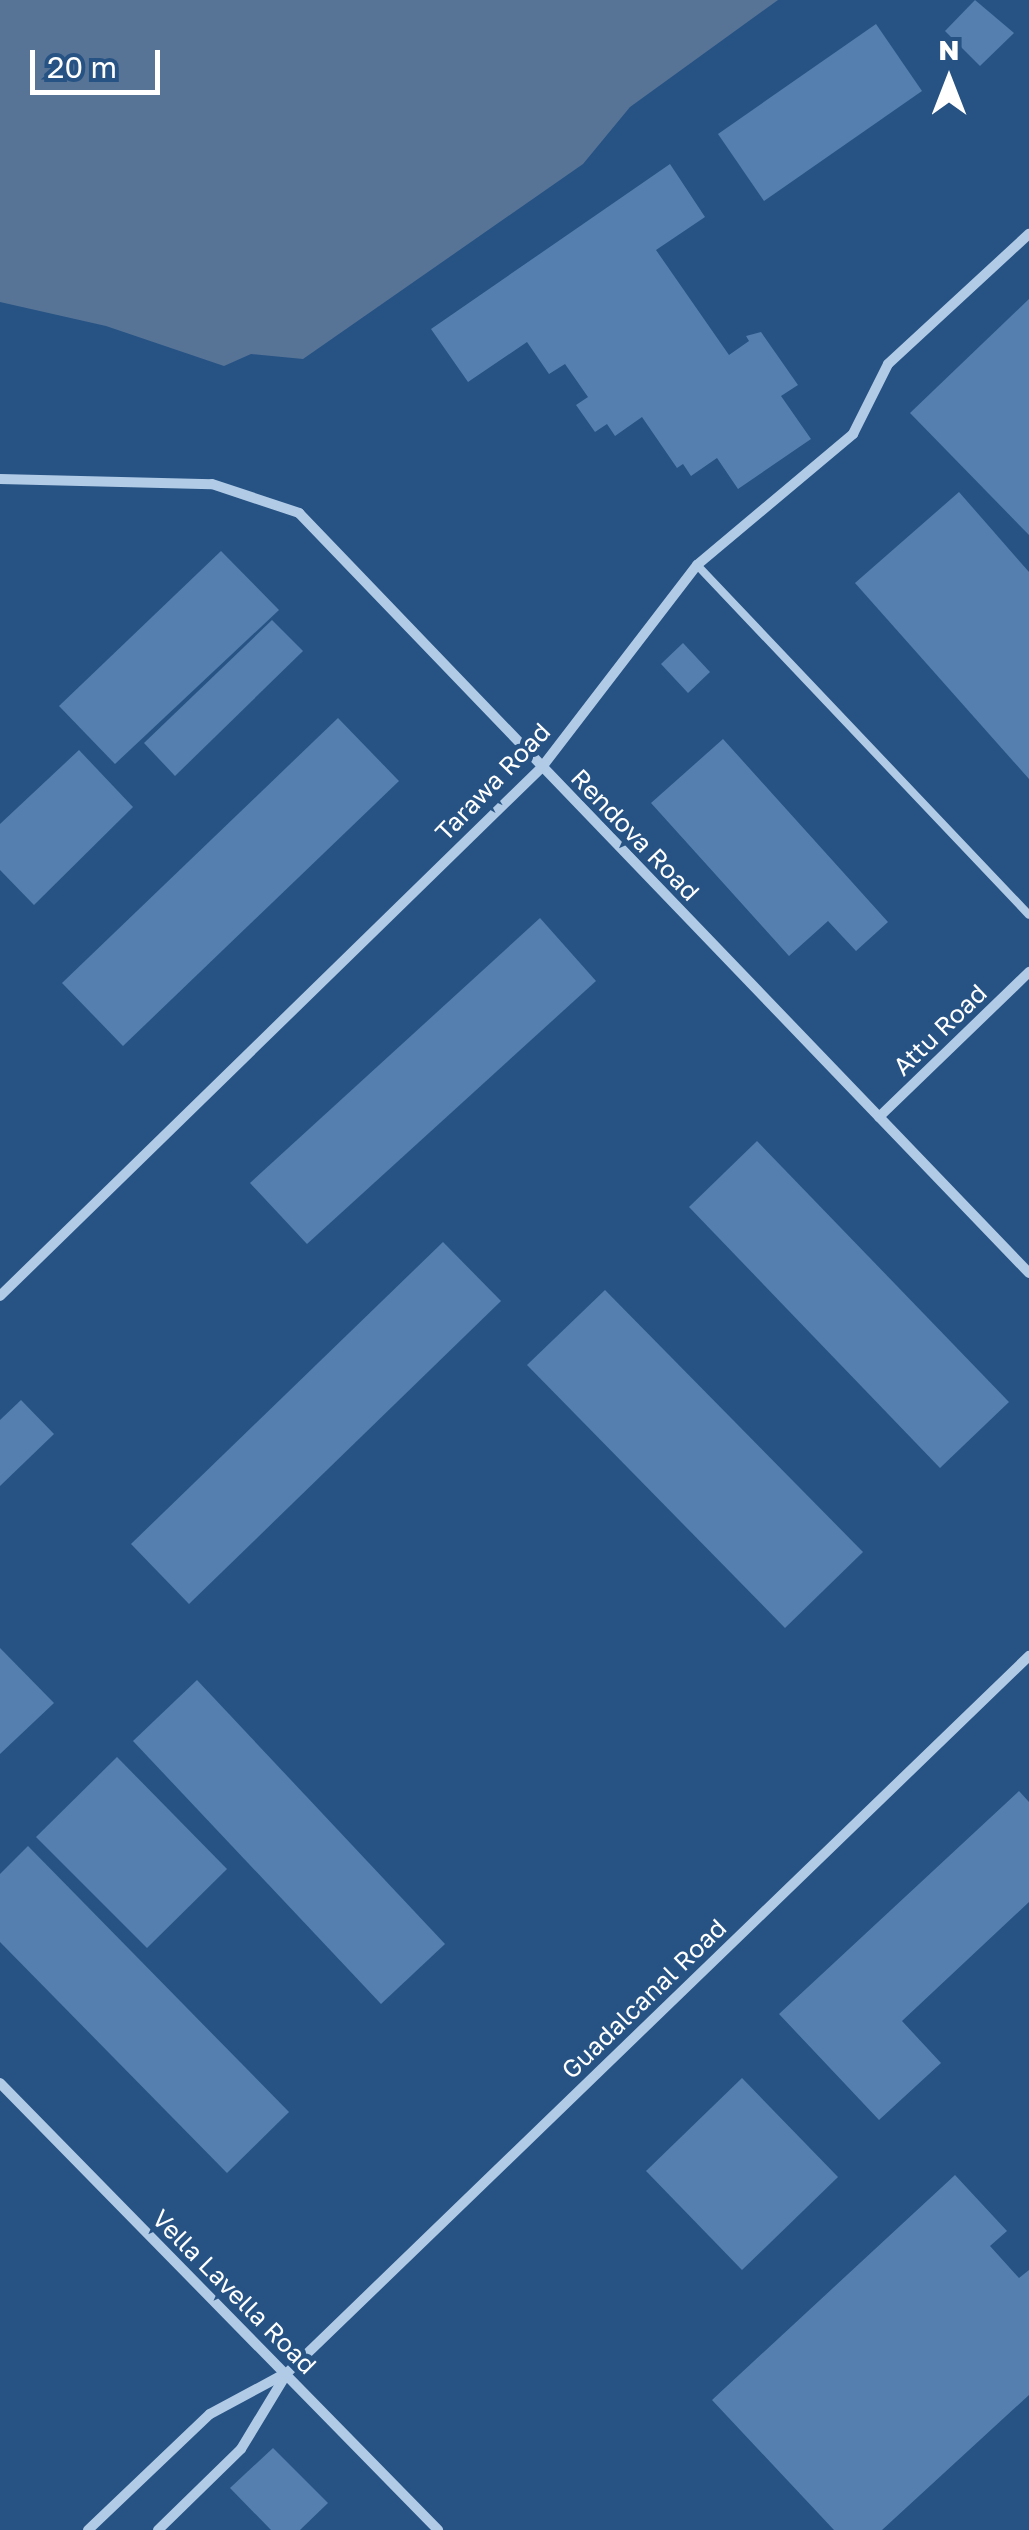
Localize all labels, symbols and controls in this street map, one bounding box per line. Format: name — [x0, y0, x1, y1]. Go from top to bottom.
scale bar — [35, 30, 165, 92]
north arrow — [899, 30, 999, 130]
text: N — [938, 33, 960, 66]
text: 20 m — [47, 49, 117, 85]
street label: Tarawa Road — [429, 717, 557, 847]
street label: Rendova Road — [565, 763, 705, 907]
street label: Attu Road — [887, 978, 993, 1082]
street label: Guadalcanal Road — [556, 1913, 732, 2085]
street label: Vella Lavella Road — [146, 2204, 322, 2380]

